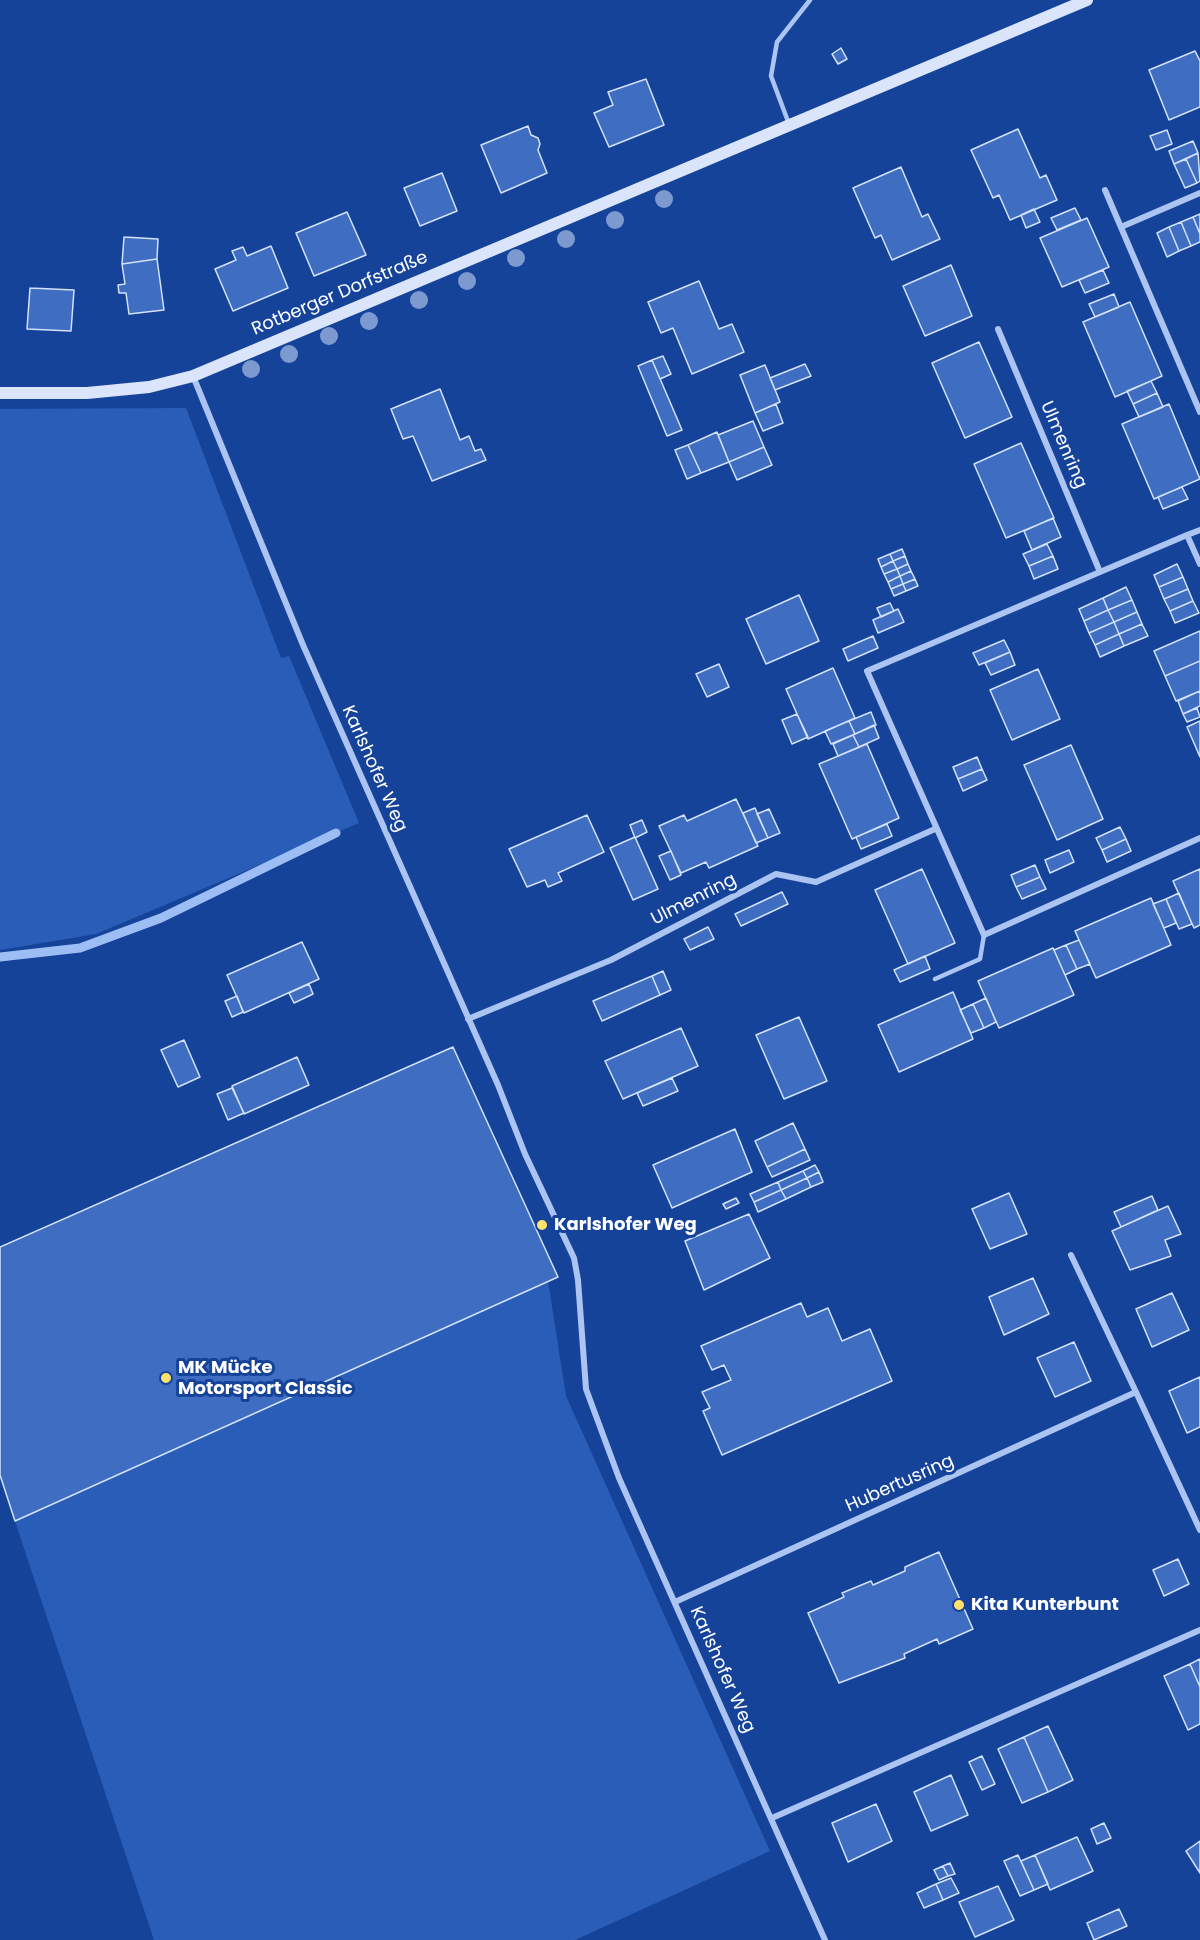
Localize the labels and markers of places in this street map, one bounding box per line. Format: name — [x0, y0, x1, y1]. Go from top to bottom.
place label: Karlshofer Weg — [554, 1214, 697, 1236]
marker: Karlshofer Weg — [535, 1218, 549, 1232]
place label: MK Mücke Motorsport Classic — [178, 1357, 353, 1400]
marker: MK Mücke Motorsport Classic — [159, 1371, 173, 1385]
place label: Kita Kunterbunt — [971, 1594, 1119, 1616]
marker: Kita Kunterbunt — [952, 1598, 966, 1612]

